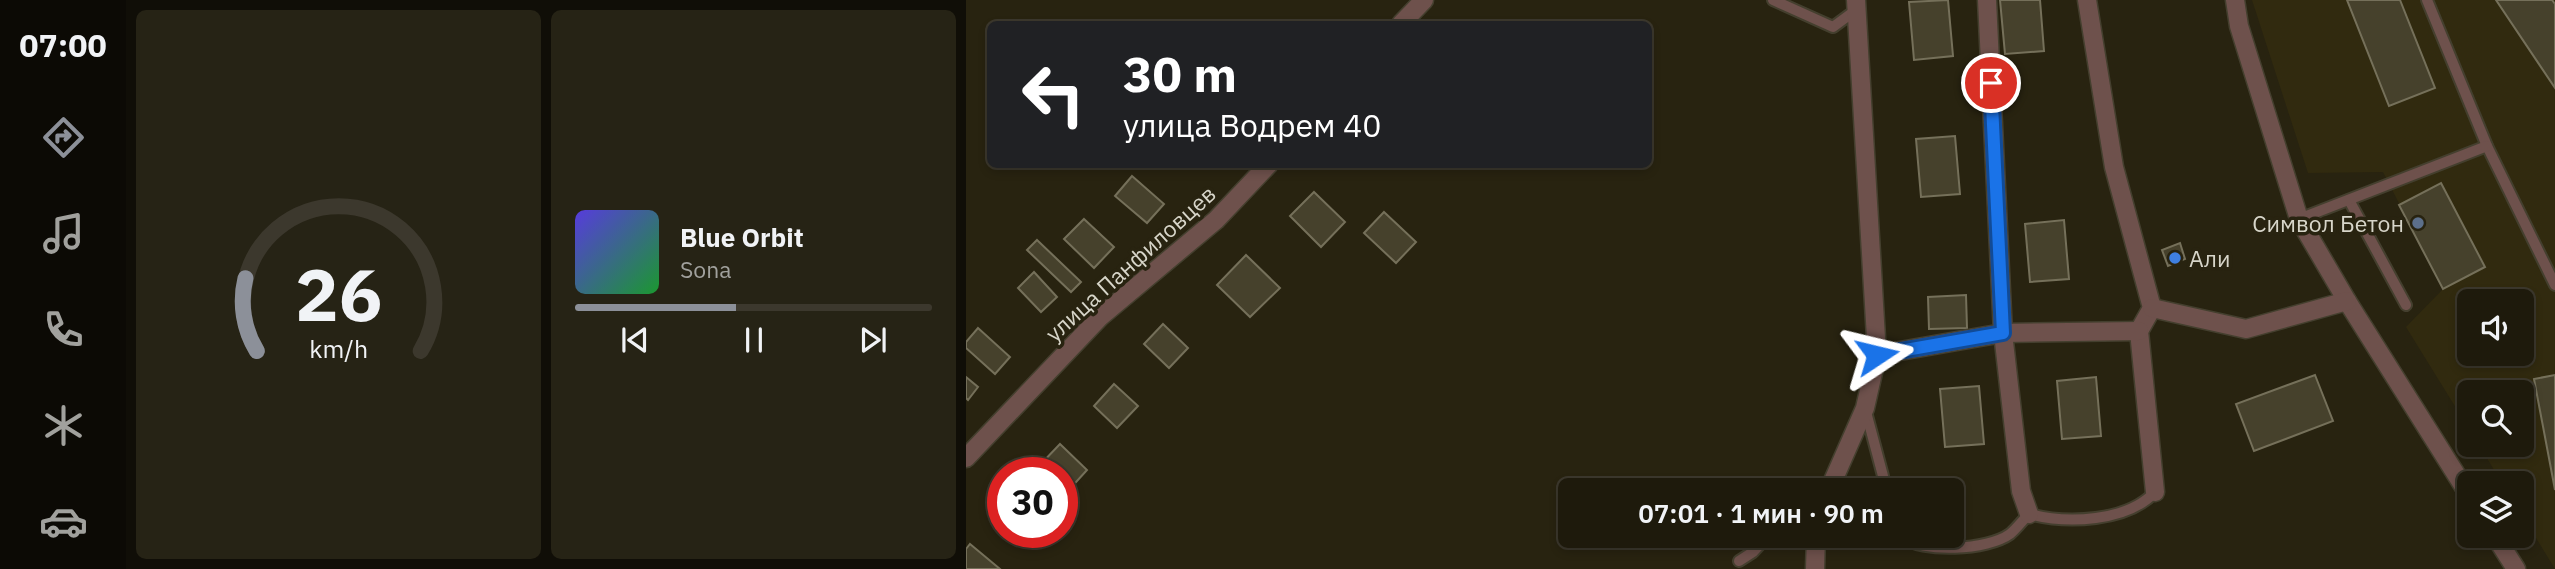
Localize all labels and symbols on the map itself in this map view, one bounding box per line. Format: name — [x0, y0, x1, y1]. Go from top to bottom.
pin — [1961, 53, 2021, 113]
street label: улица Панфиловцев — [1038, 178, 1222, 348]
place label: Символ Бетон — [2252, 208, 2404, 238]
marker: Символ Бетон — [2410, 215, 2426, 231]
place label: Али — [2189, 243, 2231, 273]
marker: Али — [2167, 250, 2183, 266]
position arrow — [1840, 318, 1914, 392]
speed limit sign: 30 — [987, 457, 1078, 548]

